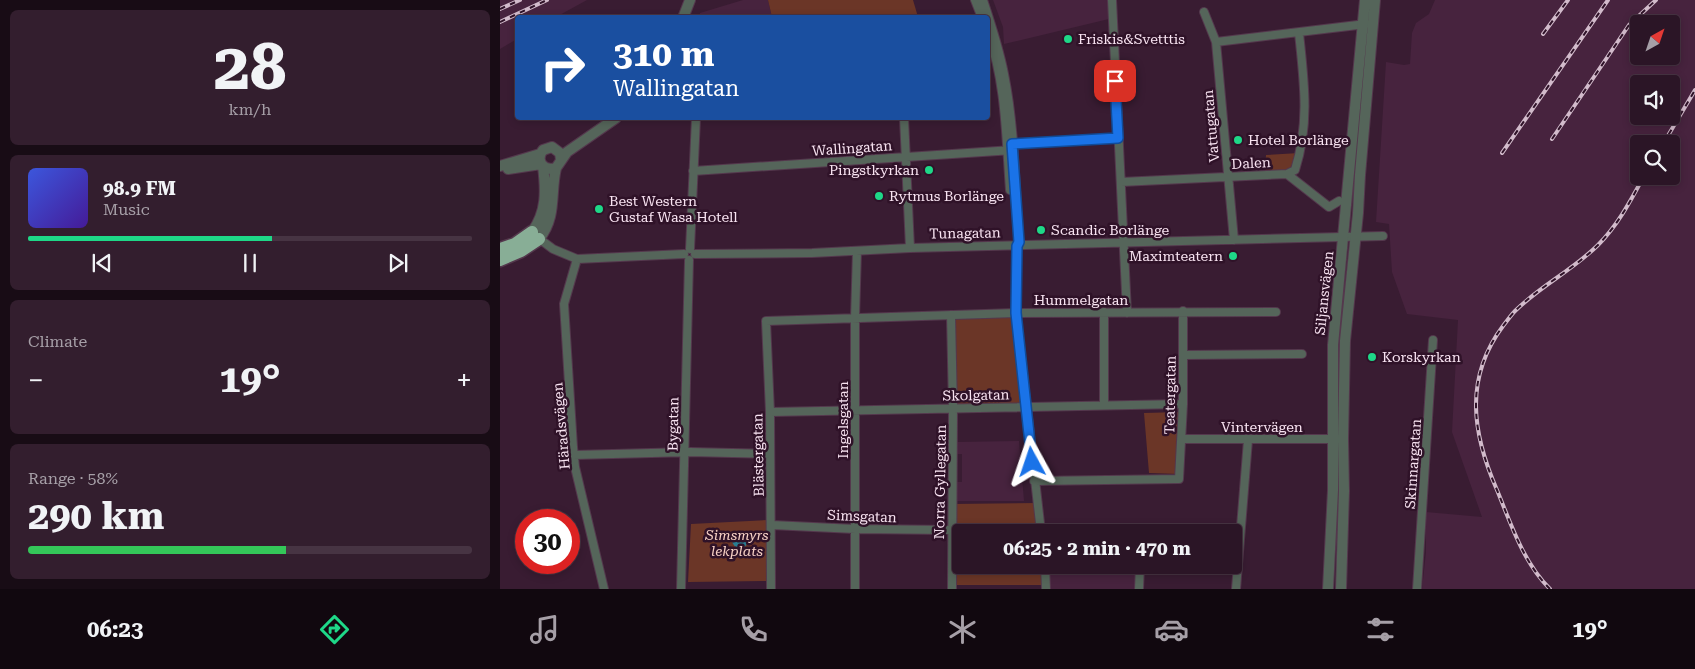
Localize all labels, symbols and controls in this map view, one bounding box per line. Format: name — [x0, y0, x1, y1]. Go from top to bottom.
north arrow — [1630, 15, 1680, 65]
map controls — [1630, 15, 1680, 185]
text: 28 — [214, 29, 286, 105]
place label: Friskis&Svetttis — [1078, 31, 1185, 47]
marker: Friskis&Svetttis — [1062, 33, 1074, 45]
text: 310 m — [613, 34, 714, 75]
icon: right — [530, 35, 595, 100]
pin — [1094, 60, 1136, 102]
icon: arrive — [1101, 67, 1129, 95]
button: sound — [1630, 75, 1680, 125]
text: Wallingatan — [613, 76, 739, 101]
street label: Vattugatan — [1200, 89, 1222, 163]
text: km/h — [229, 100, 271, 119]
place label: Hotel Borlänge — [1248, 132, 1349, 148]
marker: Hotel Borlänge — [1232, 134, 1244, 146]
button: search — [1630, 135, 1680, 185]
street label: Wallingatan — [811, 137, 893, 159]
street label: Dalen — [1231, 154, 1271, 172]
place label: Pingstkyrkan — [829, 162, 919, 178]
marker: Pingstkyrkan — [923, 164, 935, 176]
text: 98.9 FM — [103, 177, 176, 200]
place label: Rytmus Borlänge — [889, 188, 1004, 204]
marker: Rytmus Borlänge — [873, 190, 885, 202]
place label: Best Western Gustaf Wasa Hotell — [609, 193, 738, 225]
text: Music — [103, 200, 150, 219]
marker: Best Western Gustaf Wasa Hotell — [593, 203, 605, 215]
place label: Scandic Borlänge — [1051, 222, 1170, 238]
street label: Tunagatan — [929, 224, 1001, 242]
marker: Scandic Borlänge — [1035, 224, 1047, 236]
place label: Maximteatern — [1129, 248, 1223, 264]
icon: previous — [88, 249, 116, 277]
icon: pause — [236, 249, 264, 277]
icon: next — [384, 249, 412, 277]
marker: Maximteatern — [1227, 250, 1239, 262]
street label: Siljansvägen — [1312, 250, 1336, 336]
street label: Hummelgatan — [1034, 292, 1128, 308]
text: Climate — [28, 332, 87, 351]
place label: Korskyrkan — [1382, 349, 1461, 365]
marker: Korskyrkan — [1366, 351, 1378, 363]
street label: Teatergatan — [1161, 355, 1179, 435]
text: 19° — [219, 357, 281, 401]
text: − — [28, 364, 44, 397]
text: + — [456, 364, 472, 397]
street label: Ingelsgatan — [835, 381, 851, 459]
street label: Häradsvägen — [549, 382, 573, 470]
street label: Skolgatan — [942, 386, 1010, 404]
street label: Bygatan — [665, 397, 681, 451]
street label: Blästergatan — [749, 413, 767, 497]
street label: Skinnargatan — [1402, 418, 1424, 510]
street label: Vintervägen — [1221, 419, 1303, 435]
street label: Norra Gyllegatan — [931, 424, 949, 540]
position arrow — [1005, 435, 1057, 487]
text: Range · 58% — [28, 469, 118, 488]
text: 290 km — [28, 494, 164, 538]
street label: Simsgatan — [827, 507, 897, 525]
speed limit sign: 30 — [515, 509, 580, 574]
park label: Simsmyrs lekplats — [704, 527, 769, 559]
text: 06:25 · 2 min · 470 m — [1003, 537, 1191, 560]
icon: directions — [317, 612, 352, 647]
icon: music — [527, 612, 562, 647]
icon: phone — [736, 612, 771, 647]
icon: climate — [945, 612, 980, 647]
icon: car — [1154, 612, 1189, 647]
icon: filters — [1363, 612, 1398, 647]
text: 06:23 — [87, 617, 143, 642]
text: 19° — [1572, 617, 1608, 642]

